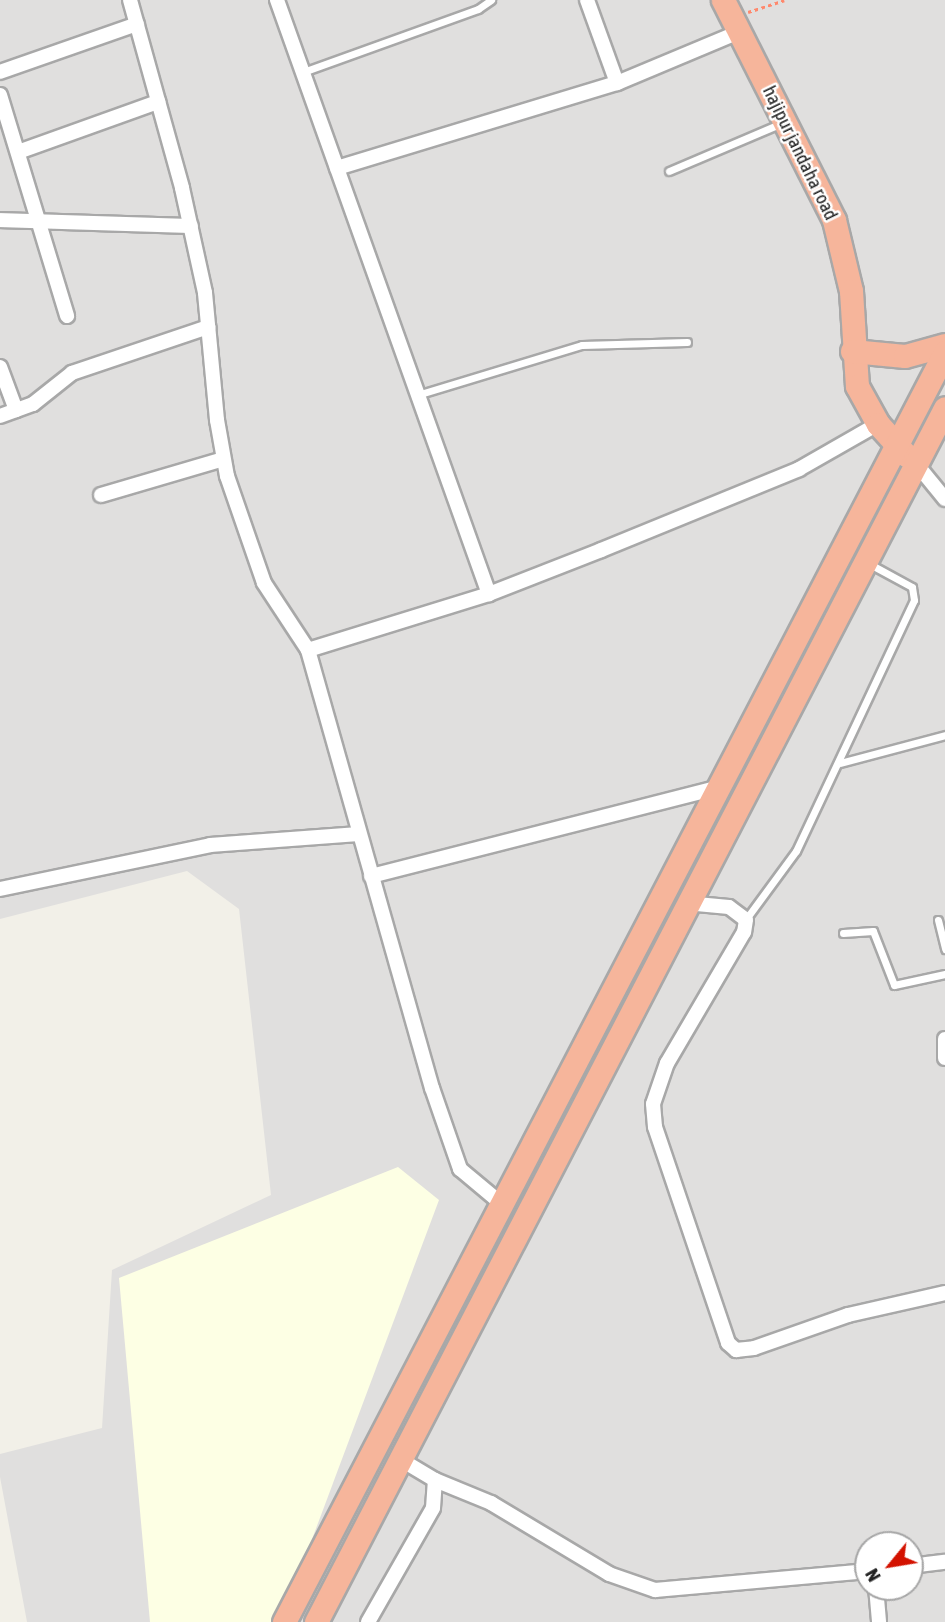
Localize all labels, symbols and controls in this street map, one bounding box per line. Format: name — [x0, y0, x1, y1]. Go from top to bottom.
street label: hajipur jandaha road — [758, 82, 842, 224]
north arrow — [854, 1531, 924, 1601]
text: N — [860, 1565, 885, 1586]

